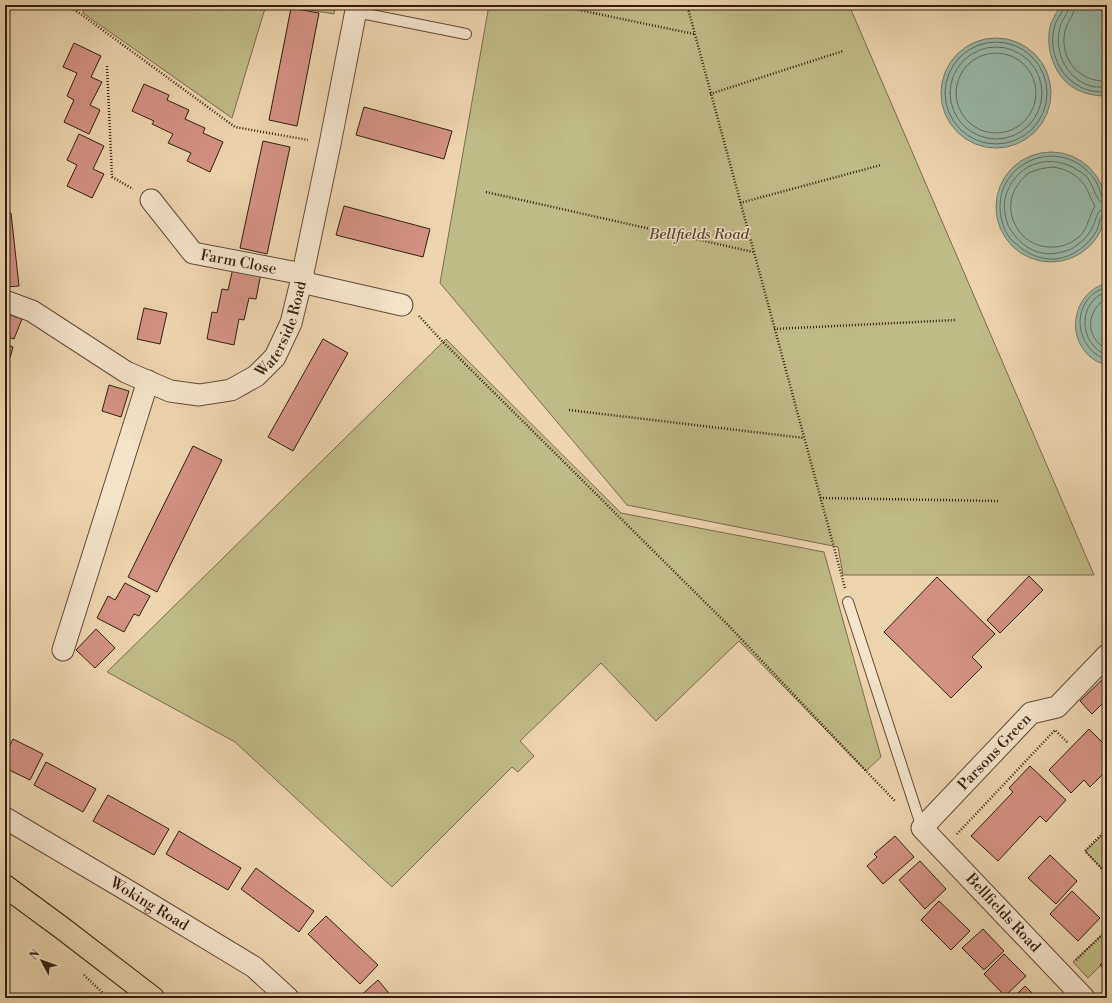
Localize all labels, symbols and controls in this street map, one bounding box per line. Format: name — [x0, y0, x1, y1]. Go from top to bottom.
park label: Bellfields Road — [648, 225, 749, 244]
street label: Farm Close — [199, 245, 278, 278]
street label: Waterside Road — [250, 279, 311, 382]
street label: Parsons Green — [953, 709, 1035, 794]
street label: Bellfields Road — [961, 869, 1045, 957]
street label: Woking Road — [106, 872, 193, 935]
north arrow — [22, 941, 62, 981]
text: N — [27, 947, 44, 963]

